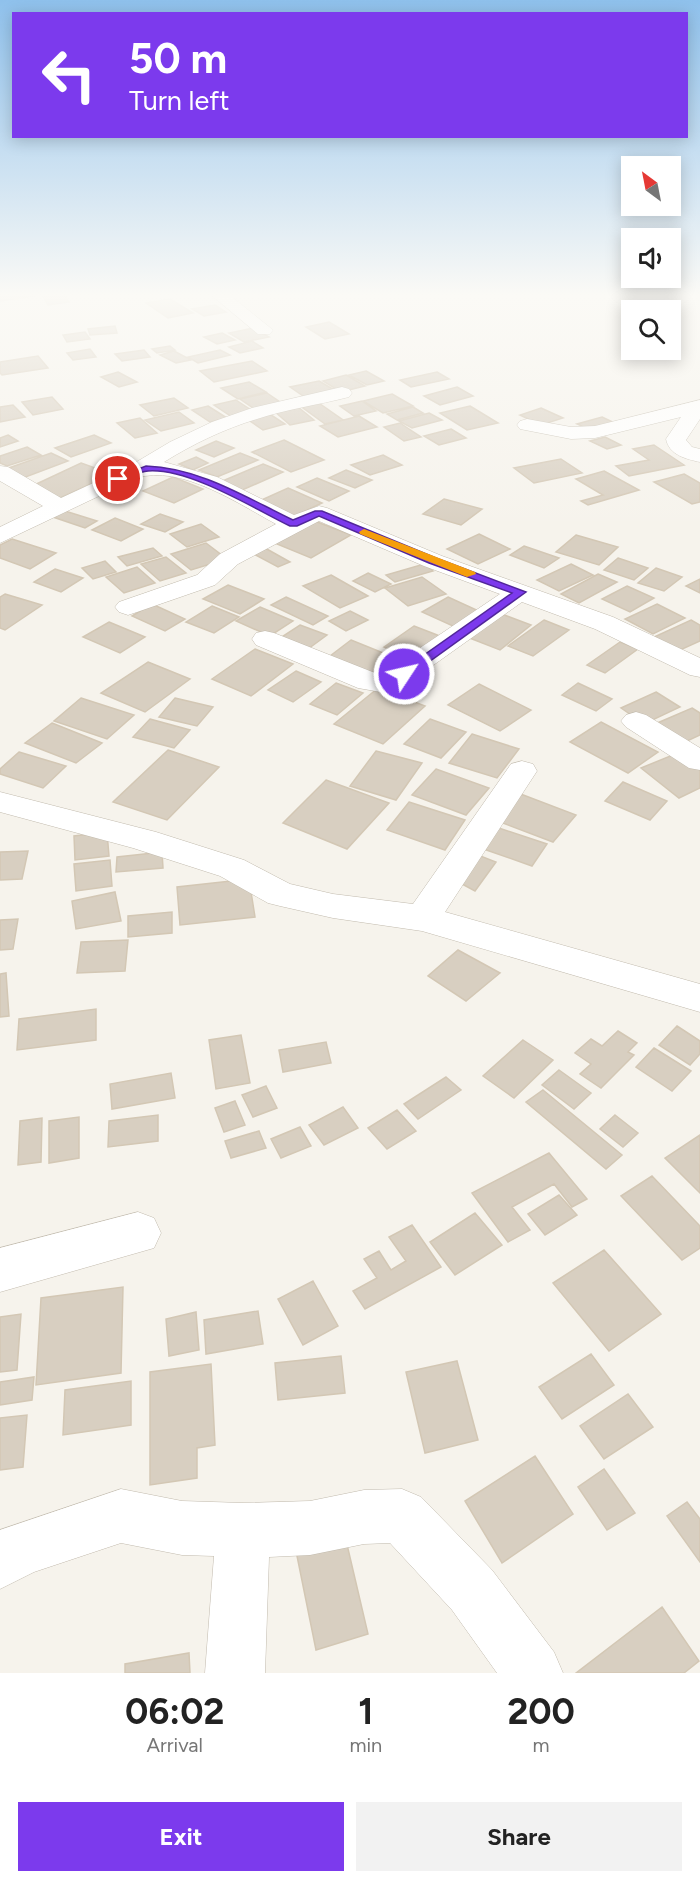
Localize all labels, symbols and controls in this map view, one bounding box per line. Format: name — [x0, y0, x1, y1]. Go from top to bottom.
text: 50 m — [129, 33, 227, 84]
icon: left — [30, 36, 108, 114]
text: Turn left — [129, 84, 229, 117]
north arrow — [621, 156, 681, 216]
map controls — [621, 156, 681, 360]
button: sound — [621, 228, 681, 288]
button: search — [621, 300, 681, 360]
pin — [92, 453, 143, 504]
icon: arrive — [101, 462, 134, 495]
position arrow — [372, 642, 436, 706]
text: 06:02 — [125, 1690, 224, 1733]
text: 1 — [358, 1690, 373, 1733]
text: 200 — [507, 1690, 575, 1733]
text: Arrival — [146, 1733, 203, 1757]
text: min — [349, 1733, 382, 1757]
text: m — [533, 1733, 550, 1757]
button: Exit — [18, 1802, 344, 1871]
button: Share — [356, 1802, 682, 1871]

